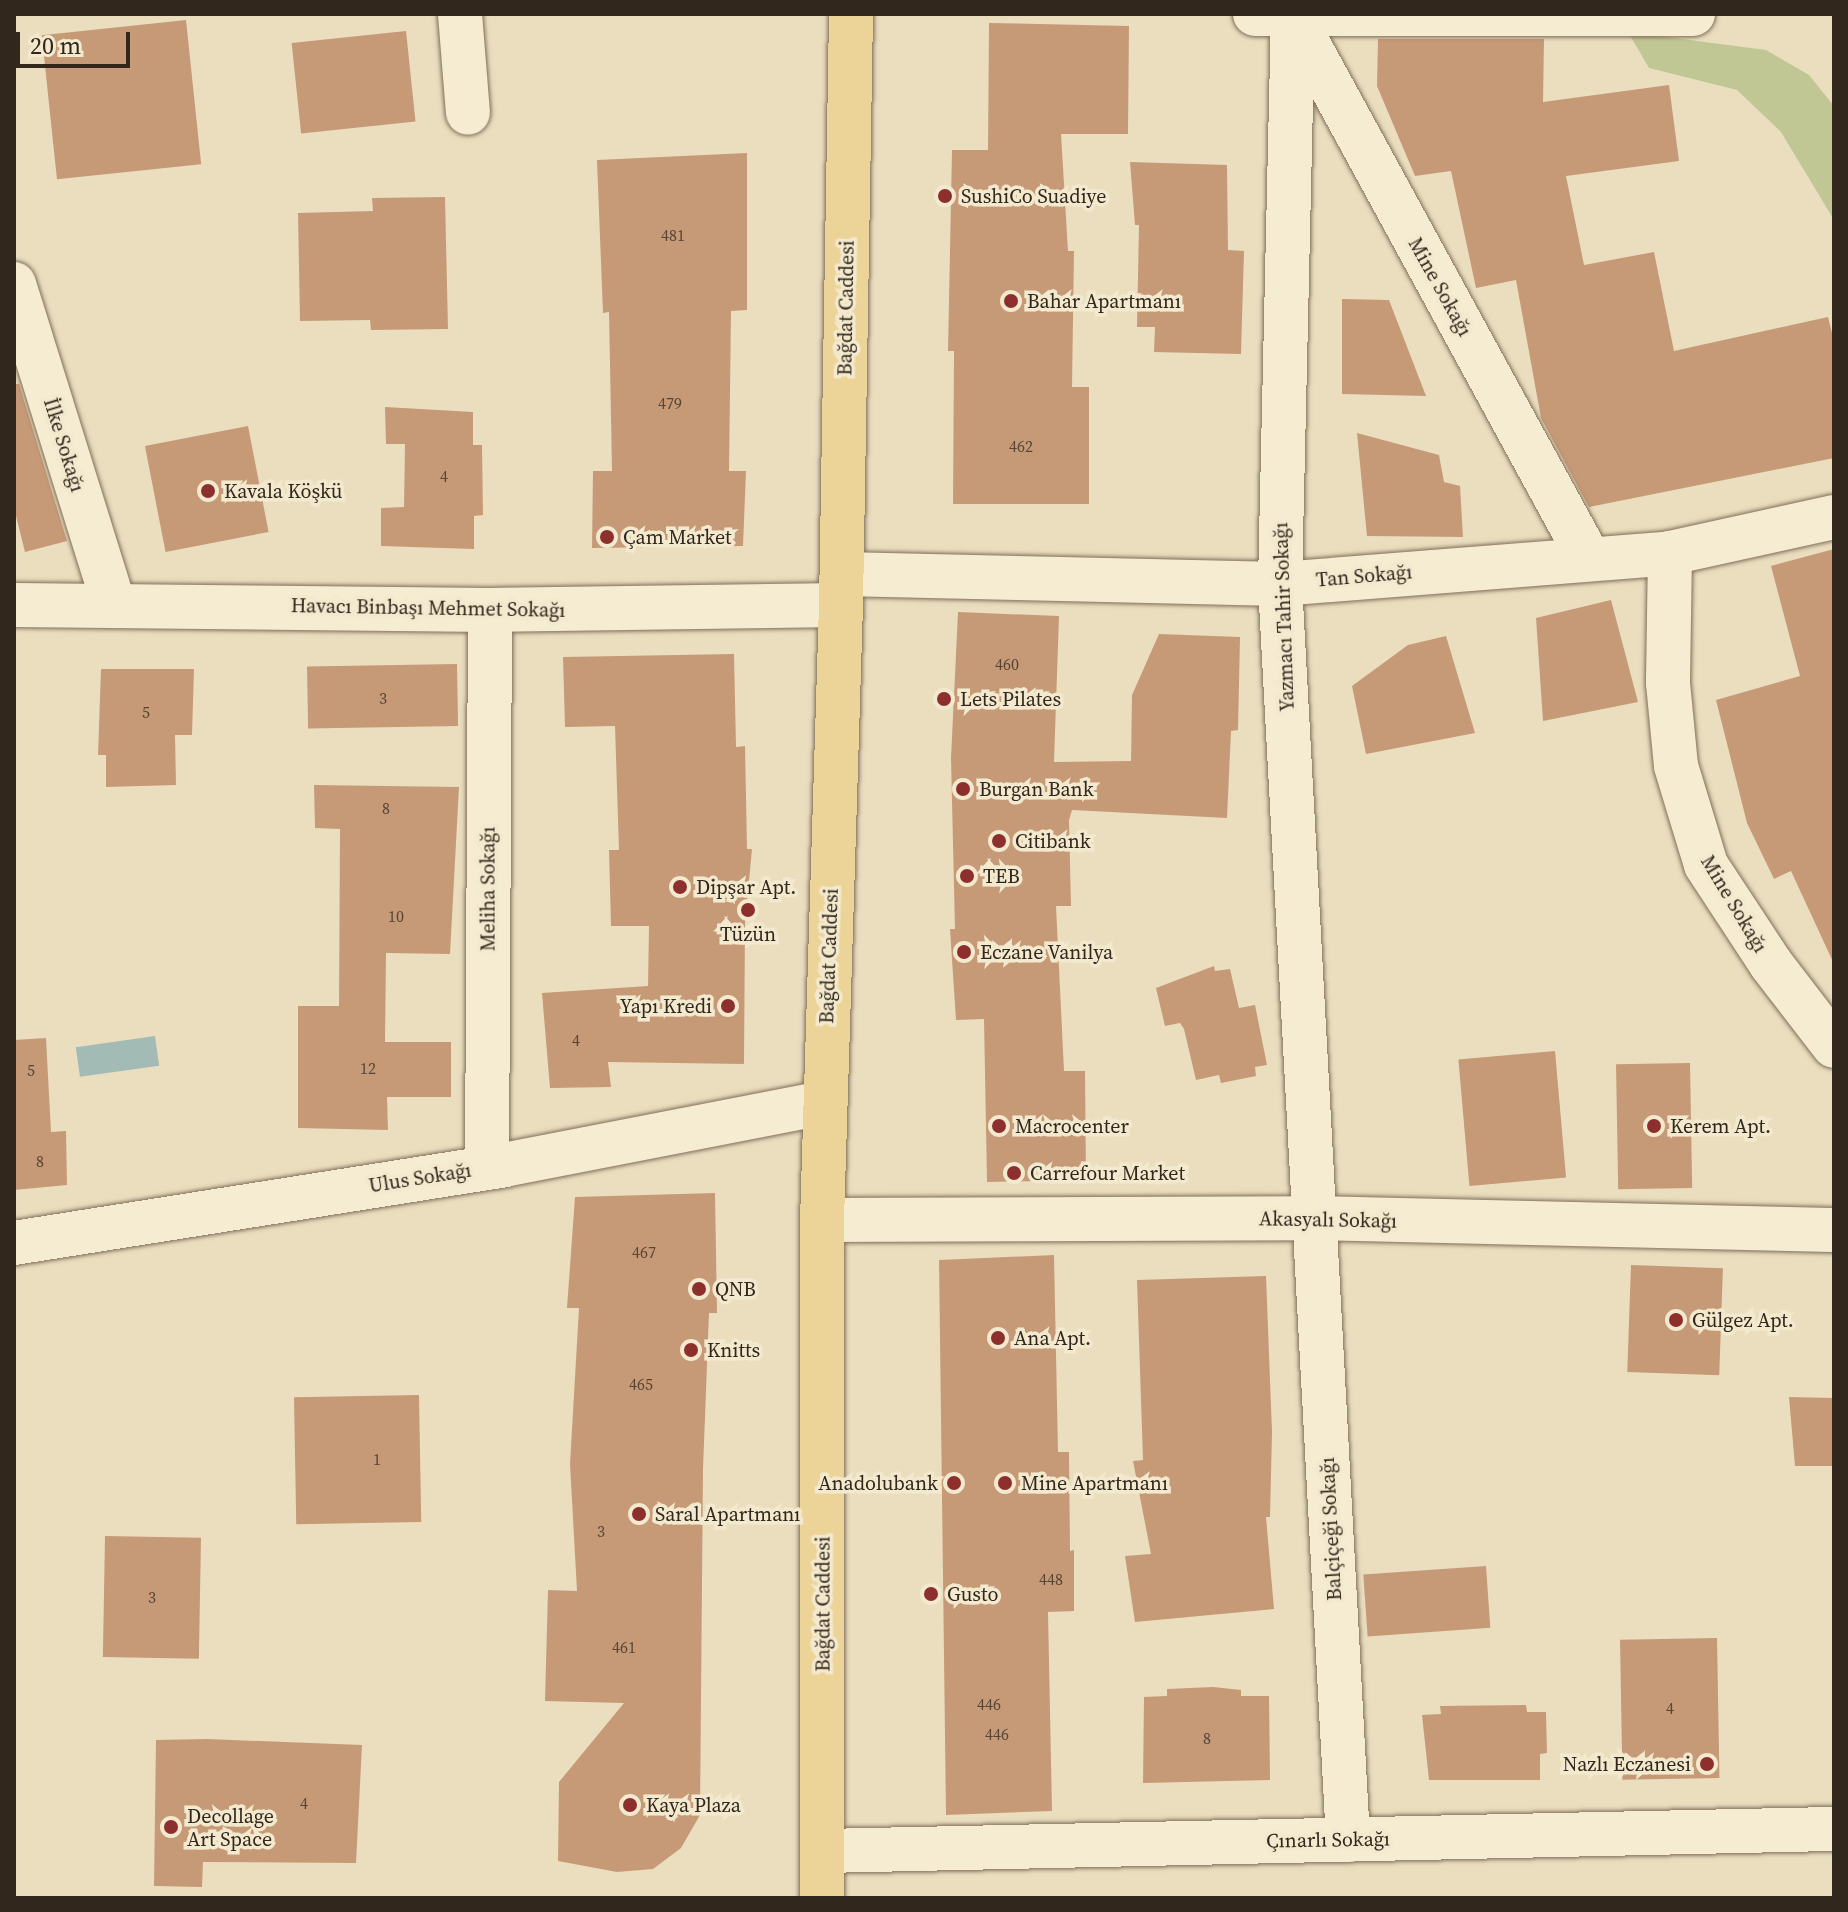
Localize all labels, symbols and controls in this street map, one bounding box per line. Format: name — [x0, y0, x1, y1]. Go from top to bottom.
scale bar — [20, 16, 134, 66]
text: 20 m — [30, 29, 81, 62]
place label: SushiCo Suadiye — [961, 184, 1106, 208]
marker: SushiCo Suadiye — [936, 187, 954, 205]
house number: 481 — [661, 225, 685, 245]
street label: Mine Sokağı — [1403, 233, 1477, 341]
street label: Bağdat Caddesi — [833, 240, 859, 376]
place label: Bahar Apartmanı — [1027, 289, 1181, 313]
marker: Bahar Apartmanı — [1002, 292, 1020, 310]
house number: 479 — [658, 393, 682, 413]
street label: İlke Sokağı — [38, 395, 90, 495]
house number: 462 — [1009, 436, 1033, 456]
house number: 4 — [440, 466, 448, 486]
place label: Kavala Köşkü — [224, 479, 342, 503]
marker: Kavala Köşkü — [199, 482, 217, 500]
street label: Yazmacı Tahir Sokağı — [1269, 522, 1299, 712]
place label: Çam Market — [623, 525, 732, 549]
marker: Çam Market — [598, 528, 616, 546]
street label: Tan Sokağı — [1315, 560, 1413, 592]
street label: Havacı Binbaşı Mehmet Sokağı — [291, 594, 565, 622]
house number: 460 — [995, 654, 1019, 674]
place label: Lets Pilates — [960, 687, 1061, 711]
house number: 3 — [379, 688, 387, 708]
marker: Lets Pilates — [935, 690, 953, 708]
house number: 5 — [142, 702, 150, 722]
place label: Burgan Bank — [979, 777, 1094, 801]
marker: Burgan Bank — [954, 780, 972, 798]
house number: 8 — [382, 798, 390, 818]
street label: Meliha Sokağı — [476, 827, 500, 951]
place label: Citibank — [1015, 829, 1091, 853]
marker: Citibank — [990, 832, 1008, 850]
street label: Mine Sokağı — [1696, 851, 1772, 957]
place label: TEB — [983, 864, 1020, 888]
marker: TEB — [958, 867, 976, 885]
place label: Dipşar Apt. — [696, 875, 796, 899]
marker: Dipşar Apt. — [671, 878, 689, 896]
street label: Bağdat Caddesi — [815, 888, 843, 1024]
marker: Tüzün — [739, 901, 757, 919]
house number: 10 — [388, 906, 404, 926]
place label: Tüzün — [720, 922, 776, 946]
place label: Eczane Vanilya — [980, 940, 1114, 964]
marker: Eczane Vanilya — [955, 943, 973, 961]
place label: Yapı Kredi — [620, 994, 712, 1018]
marker: Yapı Kredi — [719, 997, 737, 1015]
house number: 4 — [572, 1030, 580, 1050]
house number: 12 — [360, 1058, 376, 1078]
house number: 5 — [27, 1060, 35, 1080]
place label: Macrocenter — [1015, 1114, 1129, 1138]
place label: Kerem Apt. — [1670, 1114, 1771, 1138]
marker: Macrocenter — [990, 1117, 1008, 1135]
marker: Kerem Apt. — [1645, 1117, 1663, 1135]
house number: 8 — [36, 1151, 44, 1171]
street label: Ulus Sokağı — [367, 1158, 473, 1198]
place label: Carrefour Market — [1030, 1161, 1185, 1185]
marker: Carrefour Market — [1005, 1164, 1023, 1182]
street label: Akasyalı Sokağı — [1259, 1207, 1397, 1233]
house number: 467 — [632, 1242, 656, 1262]
place label: QNB — [715, 1277, 756, 1301]
marker: QNB — [690, 1280, 708, 1298]
place label: Gülgez Apt. — [1692, 1308, 1794, 1332]
marker: Gülgez Apt. — [1667, 1311, 1685, 1329]
place label: Ana Apt. — [1014, 1326, 1091, 1350]
marker: Ana Apt. — [989, 1329, 1007, 1347]
place label: Knitts — [707, 1338, 760, 1362]
marker: Knitts — [682, 1341, 700, 1359]
house number: 465 — [629, 1374, 653, 1394]
house number: 1 — [373, 1449, 381, 1469]
street label: Balçiçeği Sokağı — [1315, 1457, 1347, 1601]
place label: Anadolubank — [818, 1471, 938, 1495]
place label: Mine Apartmanı — [1021, 1471, 1168, 1495]
marker: Anadolubank — [945, 1474, 963, 1492]
marker: Mine Apartmanı — [996, 1474, 1014, 1492]
place label: Saral Apartmanı — [655, 1502, 800, 1526]
marker: Saral Apartmanı — [630, 1505, 648, 1523]
house number: 3 — [597, 1521, 605, 1541]
street label: Bağdat Caddesi — [811, 1536, 835, 1672]
house number: 448 — [1039, 1569, 1063, 1589]
place label: Gusto — [947, 1582, 998, 1606]
marker: Gusto — [922, 1585, 940, 1603]
house number: 3 — [148, 1587, 156, 1607]
house number: 461 — [612, 1637, 636, 1657]
house number: 446 — [977, 1694, 1001, 1714]
house number: 4 — [1666, 1698, 1674, 1718]
house number: 446 — [985, 1724, 1009, 1744]
house number: 8 — [1203, 1728, 1211, 1748]
place label: Nazlı Eczanesi — [1563, 1752, 1691, 1776]
marker: Nazlı Eczanesi — [1698, 1755, 1716, 1773]
house number: 4 — [300, 1793, 308, 1813]
place label: Kaya Plaza — [646, 1793, 741, 1817]
marker: Kaya Plaza — [621, 1796, 639, 1814]
place label: Decollage Art Space — [187, 1804, 274, 1851]
marker: Decollage Art Space — [162, 1818, 180, 1836]
street label: Çınarlı Sokağı — [1266, 1827, 1390, 1853]

